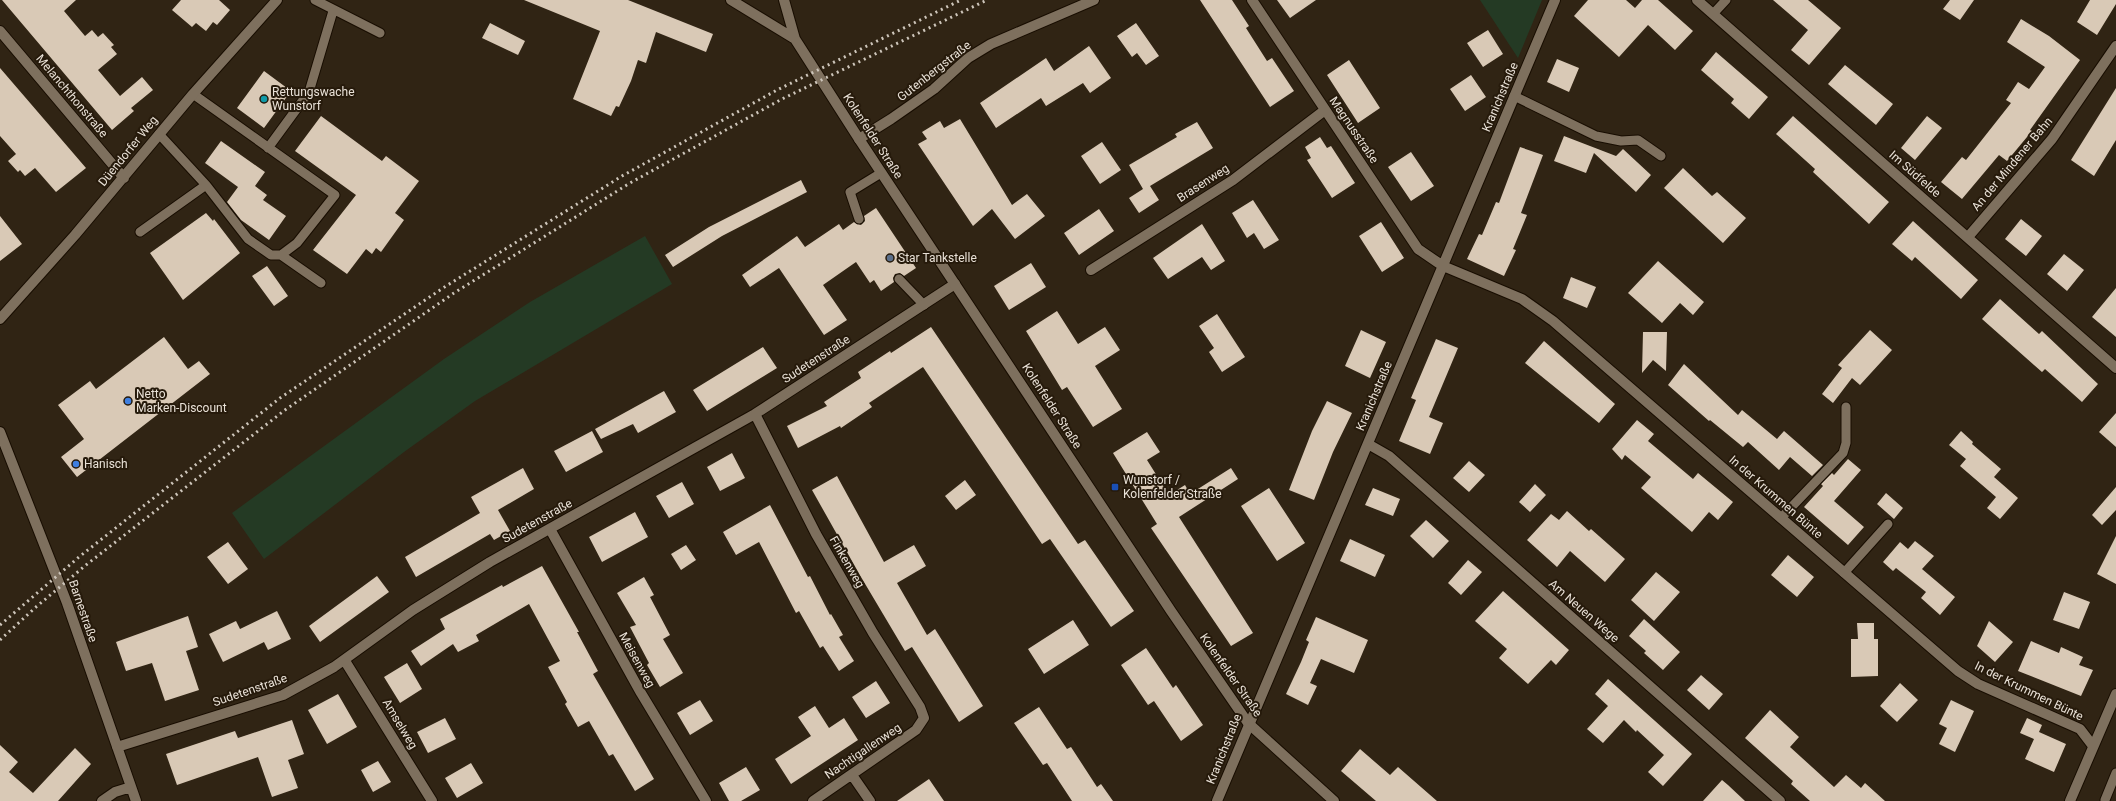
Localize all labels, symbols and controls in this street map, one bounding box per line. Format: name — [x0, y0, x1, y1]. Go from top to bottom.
street label: Gutenbergstraße — [894, 38, 974, 104]
street label: Melanchthonstraße — [33, 52, 111, 140]
street label: Kranichstraße — [1479, 60, 1521, 134]
place label: Rettungswache Wunstorf — [272, 85, 355, 113]
street label: Kolenfelder Straße — [840, 91, 906, 181]
marker: Rettungswache Wunstorf — [259, 94, 269, 104]
street label: Magnusstraße — [1327, 94, 1381, 166]
street label: Düendorfer Weg — [95, 113, 161, 189]
street label: An der Mindener Bahn — [1969, 114, 2055, 214]
street label: Im Südfelde — [1886, 148, 1944, 200]
street label: Brasenweg — [1174, 161, 1232, 205]
place label: Star Tankstelle — [898, 251, 977, 265]
marker: Star Tankstelle — [885, 253, 895, 263]
street label: Sudetenstraße — [780, 332, 852, 386]
street label: Kranichstraße — [1353, 359, 1395, 433]
street label: Kolenfelder Straße — [1019, 361, 1085, 451]
place label: Netto Marken-Discount — [136, 387, 227, 415]
marker: Netto Marken-Discount — [123, 396, 133, 406]
street label: In der Krummen Bünte — [1726, 453, 1826, 541]
place label: Hanisch — [84, 457, 128, 471]
marker: Hanisch — [71, 459, 81, 469]
place label: Wunstorf / Kolenfelder Straße — [1123, 473, 1222, 501]
marker: Wunstorf / Kolenfelder Straße — [1110, 482, 1120, 492]
street label: Sudetenstraße — [500, 496, 574, 546]
street label: Finkenweg — [827, 534, 867, 590]
street label: Am Neuen Wege — [1546, 577, 1622, 645]
street label: Barnestraße — [66, 578, 100, 644]
street label: Meisenweg — [616, 630, 658, 690]
street label: Kolenfelder Straße — [1197, 631, 1265, 719]
street label: In der Krummen Bünte — [1972, 659, 2086, 723]
street label: Sudetenstraße — [211, 671, 289, 709]
street label: Amselweg — [380, 696, 420, 752]
street label: Kranichstraße — [1204, 712, 1244, 786]
street label: Nachtigallenweg — [822, 720, 904, 782]

